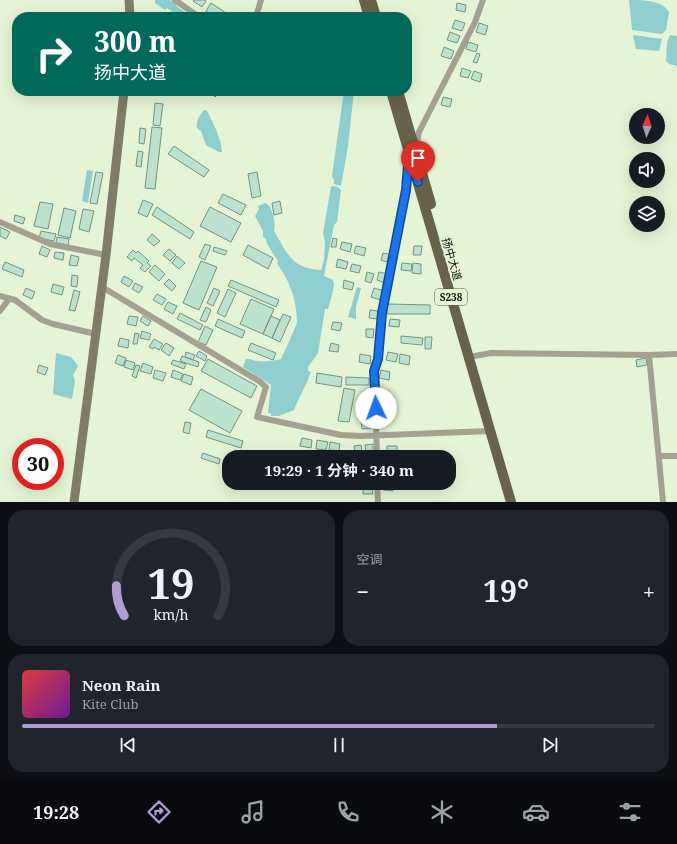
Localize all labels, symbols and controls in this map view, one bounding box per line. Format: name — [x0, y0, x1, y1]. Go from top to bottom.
text: 300 m — [94, 22, 176, 60]
icon: right — [28, 28, 80, 80]
text: 扬中大道 — [94, 60, 166, 84]
north arrow — [629, 108, 665, 144]
map controls — [629, 108, 665, 232]
pin — [401, 141, 435, 182]
icon: arrive — [407, 147, 429, 169]
button: sound — [629, 152, 665, 188]
button: layers — [629, 196, 665, 232]
street label: 扬中大道 — [439, 236, 466, 282]
road number: S238 — [435, 289, 467, 305]
position arrow — [355, 387, 397, 429]
speed limit sign: 30 — [12, 438, 64, 490]
text: 19:29 · 1 分钟 · 340 m — [264, 460, 414, 480]
text: 空调 — [357, 550, 383, 568]
text: 19 — [148, 555, 195, 611]
text: 19° — [483, 570, 529, 611]
text: − — [357, 576, 369, 606]
text: + — [643, 576, 655, 606]
text: km/h — [154, 605, 189, 624]
text: Neon Rain — [82, 675, 160, 695]
text: Kite Club — [82, 695, 138, 713]
icon: previous — [117, 734, 139, 756]
icon: pause — [328, 734, 350, 756]
icon: next — [539, 734, 561, 756]
icon: directions — [145, 798, 173, 826]
icon: music — [239, 798, 267, 826]
icon: phone — [334, 798, 362, 826]
icon: climate — [428, 798, 456, 826]
icon: car — [522, 798, 550, 826]
icon: filters — [616, 798, 644, 826]
text: 19:28 — [33, 800, 79, 824]

